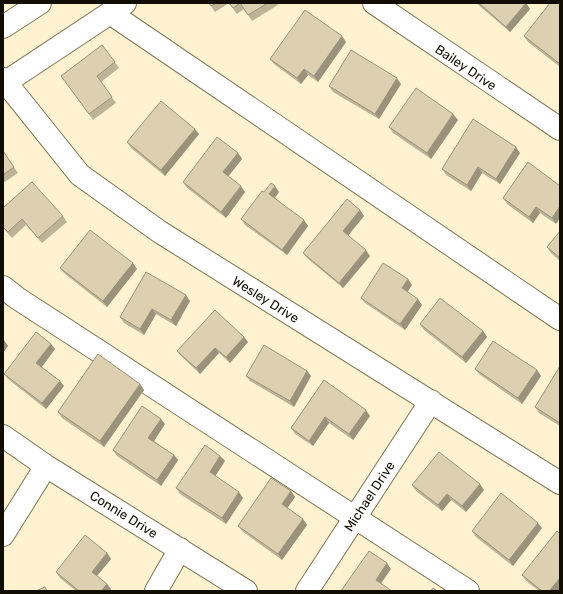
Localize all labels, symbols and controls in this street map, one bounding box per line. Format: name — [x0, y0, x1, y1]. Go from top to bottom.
street label: Bailey Drive — [432, 41, 499, 93]
street label: Wesley Drive — [230, 273, 302, 326]
street label: Michael Drive — [341, 458, 398, 534]
street label: Connie Drive — [87, 488, 160, 541]

